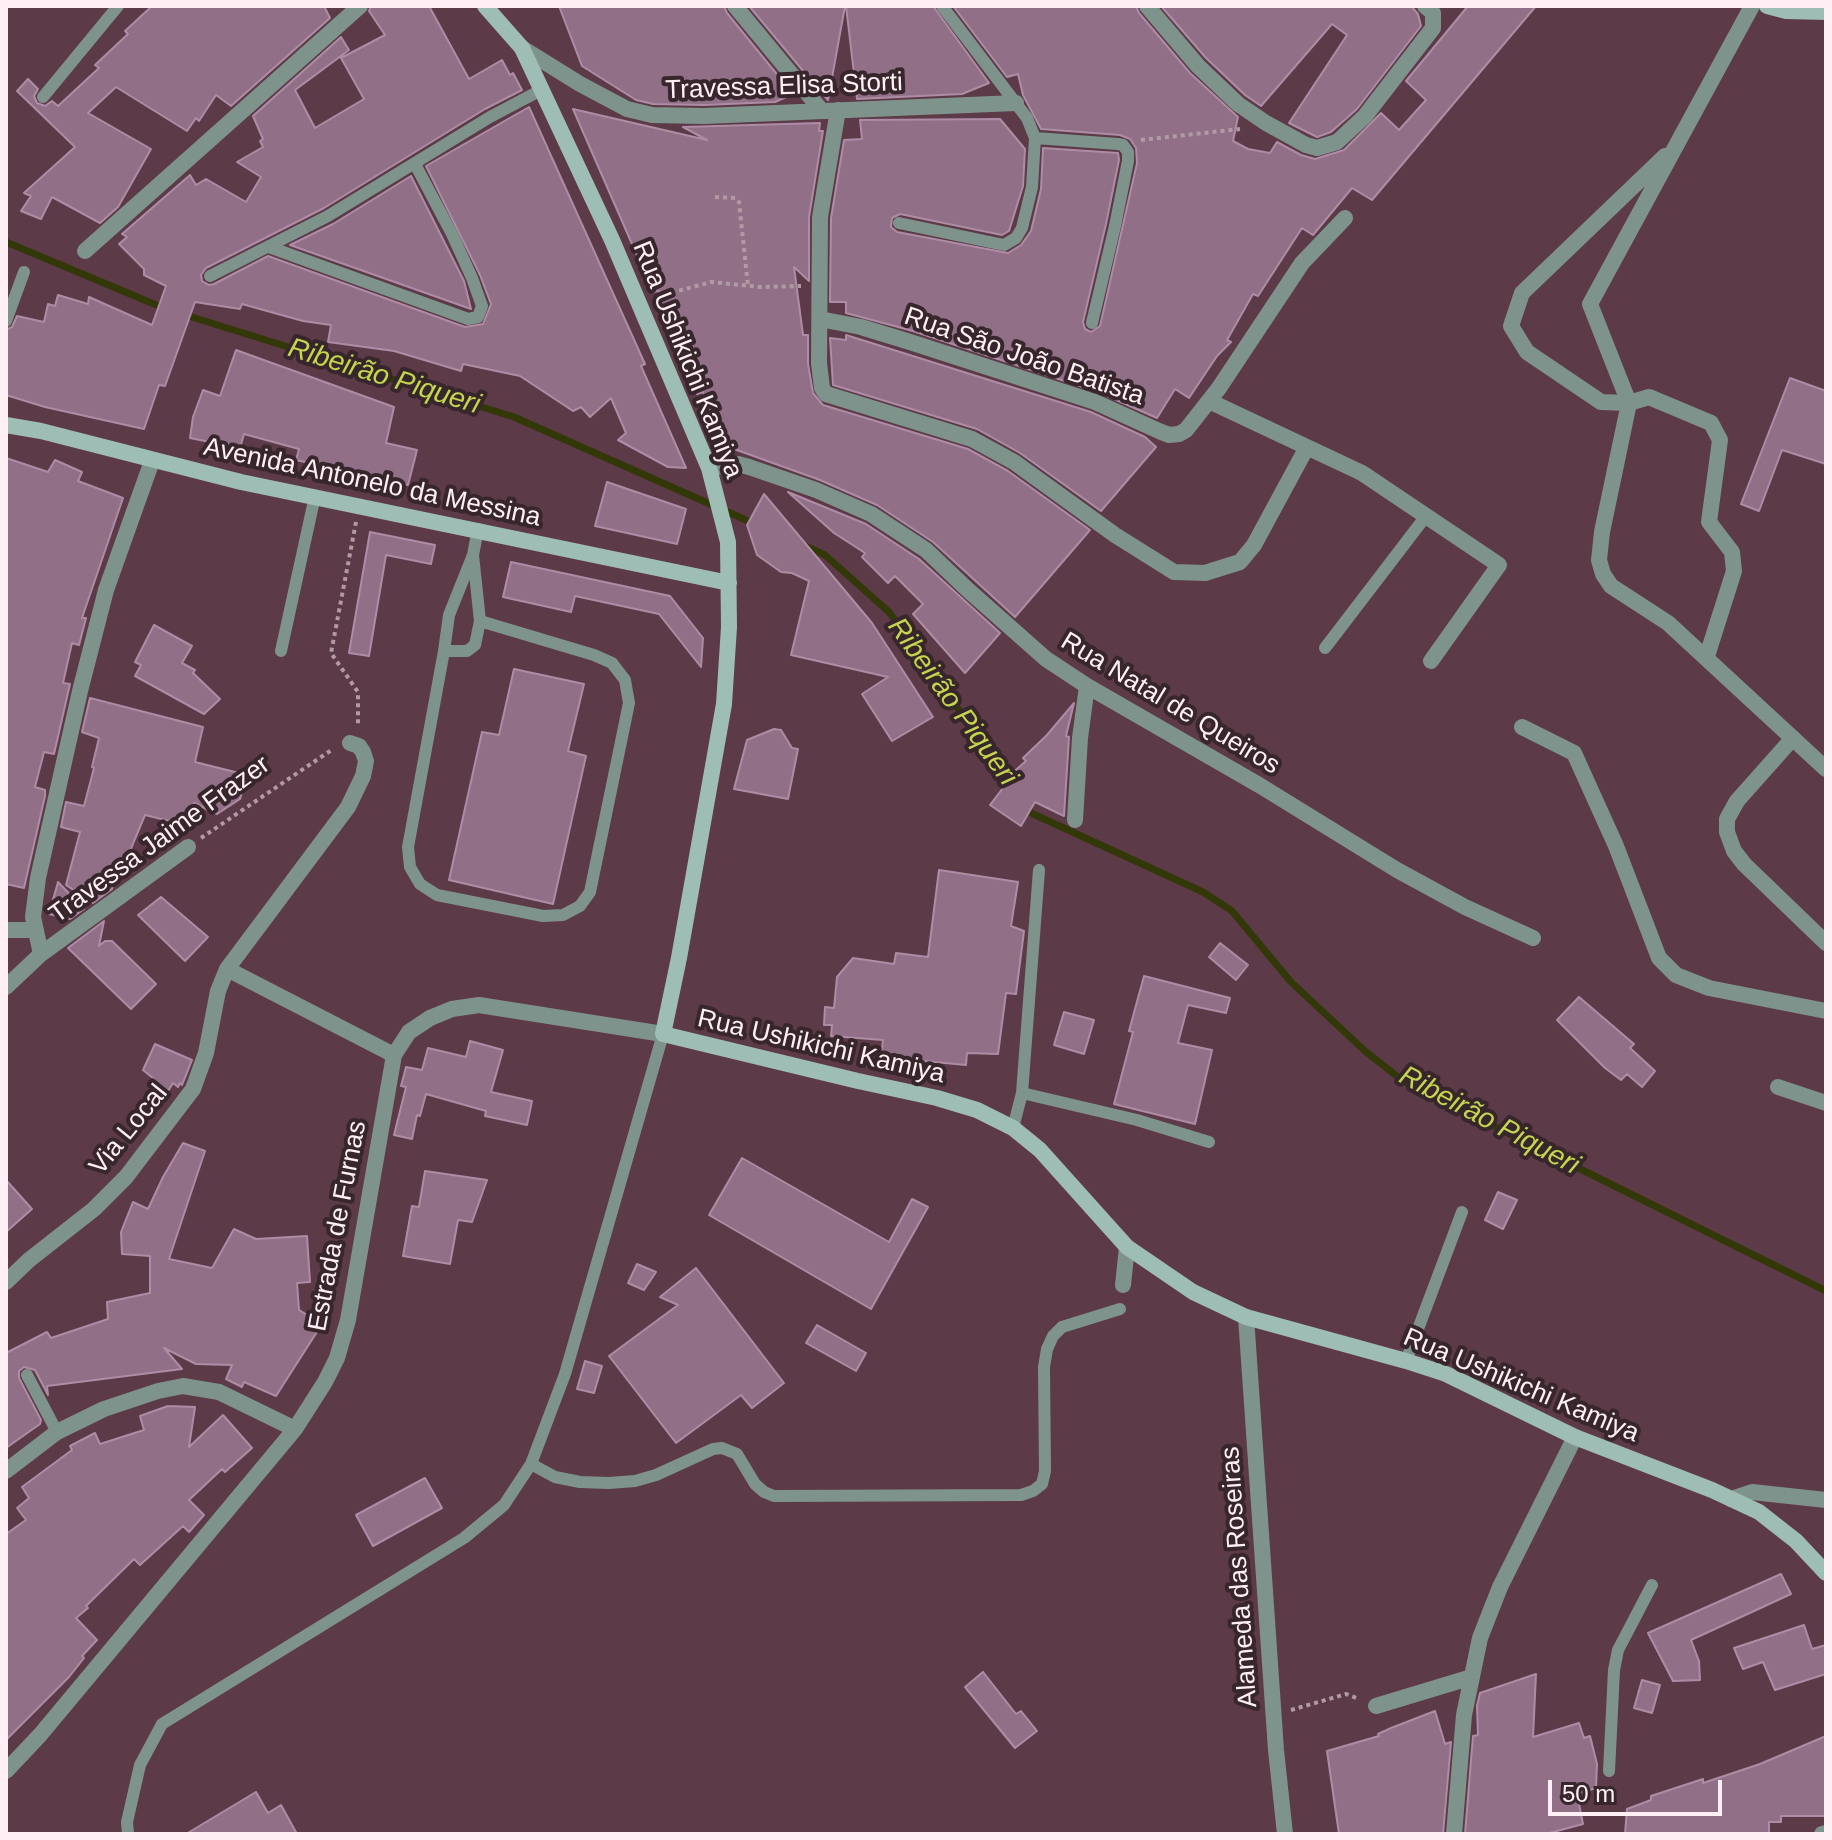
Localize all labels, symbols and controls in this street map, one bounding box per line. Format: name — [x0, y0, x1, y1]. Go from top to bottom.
street label: Travessa Elisa Storti — [665, 67, 903, 107]
street label: Rua Ushikichi Kamiya — [625, 237, 749, 483]
street label: Rua São João Batista — [900, 301, 1148, 413]
water label: Ribeirão Piqueri — [284, 332, 484, 422]
street label: Avenida Antonelo da Messina — [201, 432, 543, 534]
water label: Ribeirão Piqueri — [880, 612, 1024, 792]
street label: Rua Natal de Queiros — [1055, 626, 1285, 782]
street label: Travessa Jaime Frazer — [44, 750, 276, 930]
street label: Rua Ushikichi Kamiya — [694, 1003, 948, 1091]
water label: Ribeirão Piqueri — [1393, 1059, 1585, 1183]
street label: Via Local — [83, 1079, 175, 1181]
street label: Estrada de Furnas — [302, 1118, 374, 1334]
street label: Rua Ushikichi Kamiya — [1399, 1322, 1643, 1450]
street label: Alameda das Roseiras — [1215, 1445, 1265, 1709]
scale bar — [1552, 1764, 1726, 1814]
text: 50 m — [1562, 1780, 1615, 1807]

